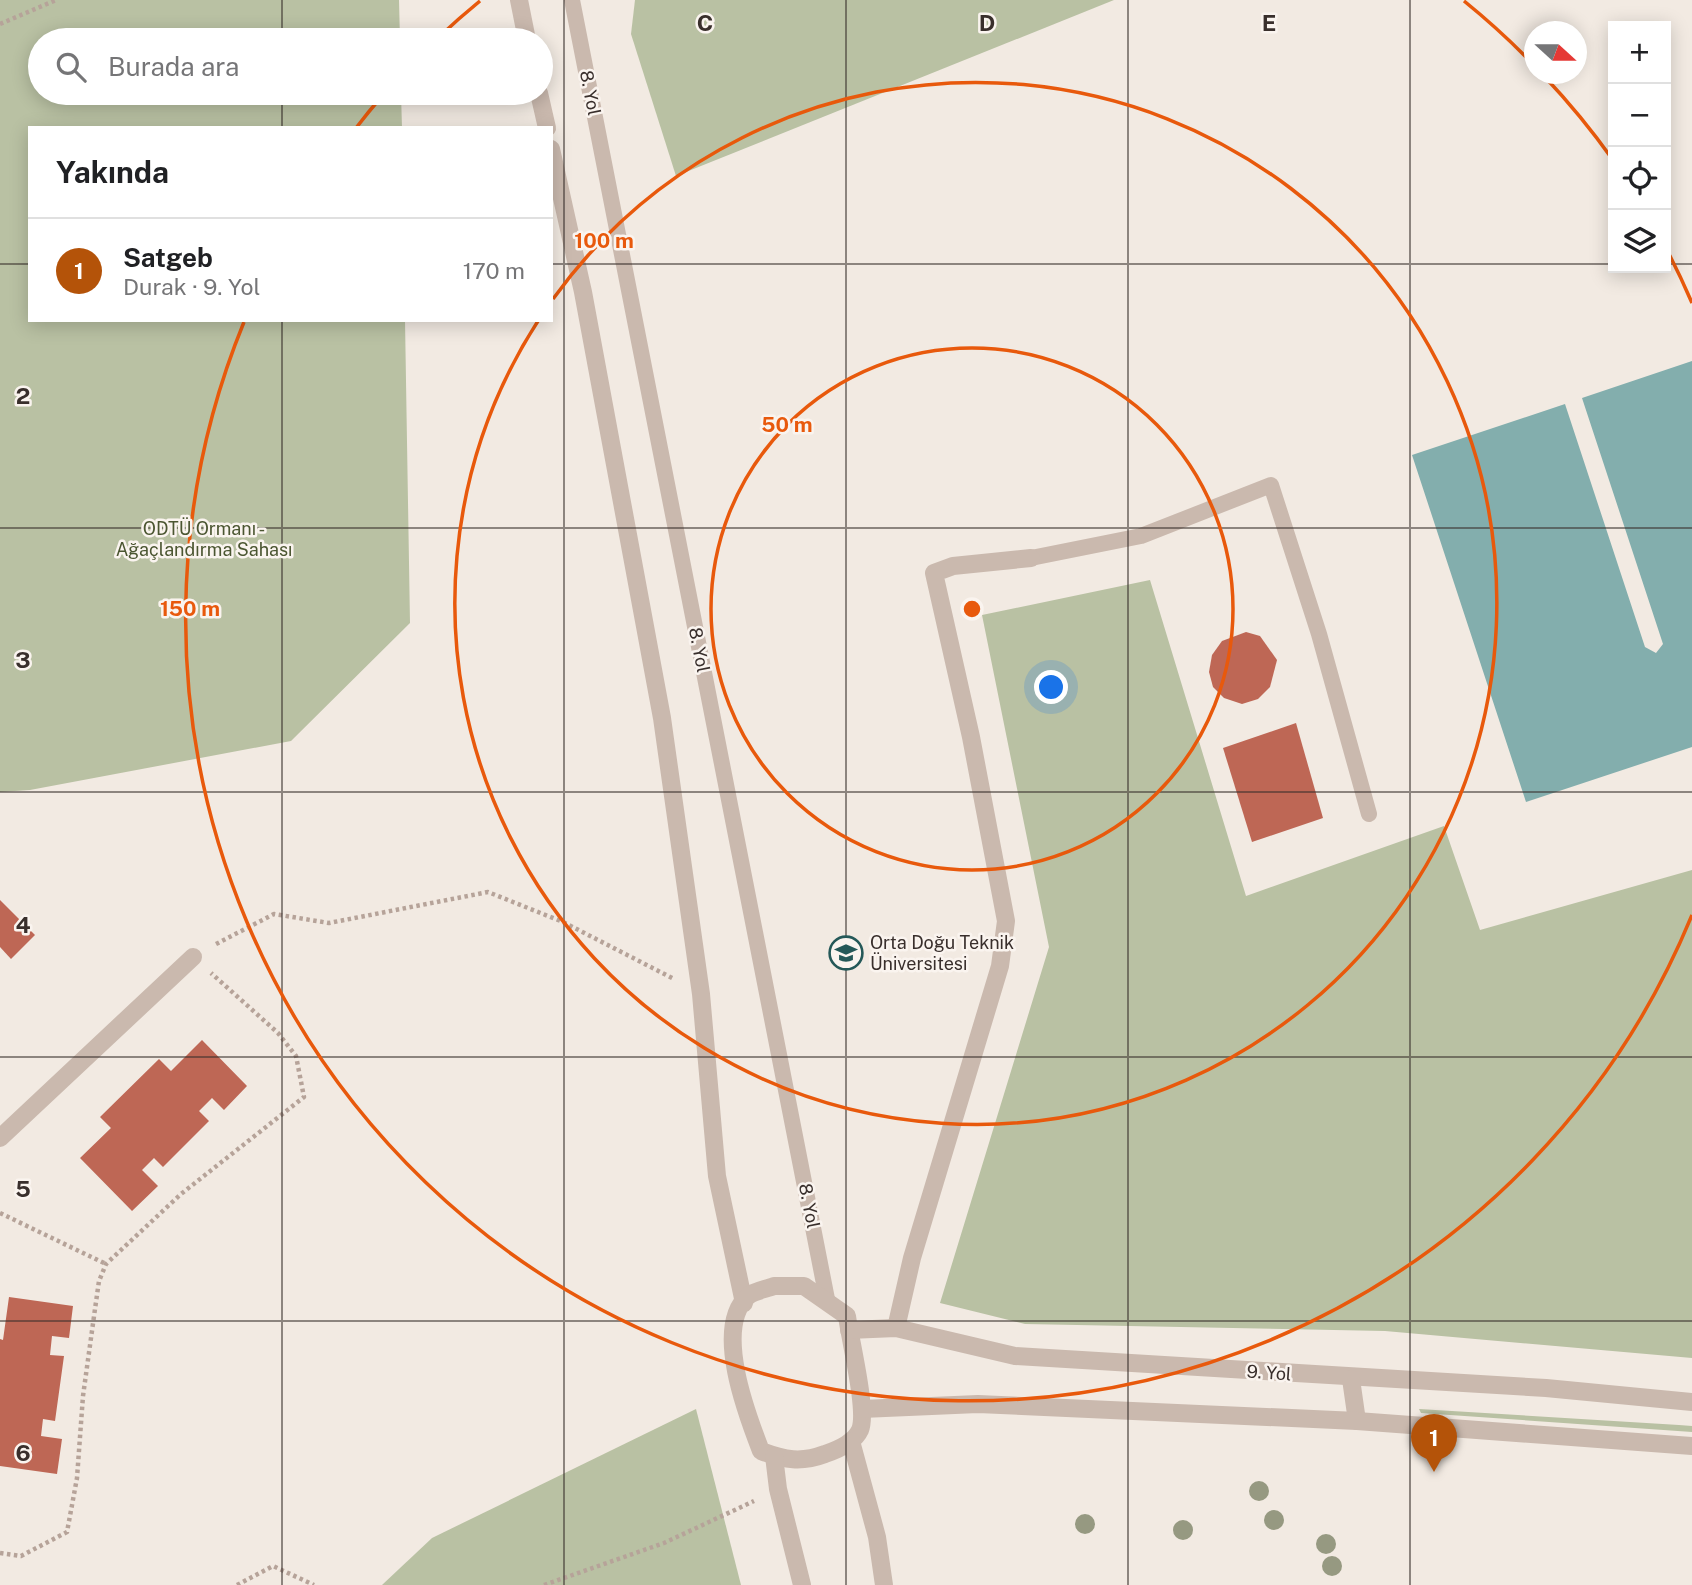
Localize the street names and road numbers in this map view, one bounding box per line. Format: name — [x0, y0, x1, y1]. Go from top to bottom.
street label: 8. Yol — [576, 69, 605, 117]
street label: 8. Yol — [685, 626, 714, 674]
street label: 8. Yol — [795, 1182, 824, 1230]
street label: 9. Yol — [1246, 1360, 1292, 1385]

